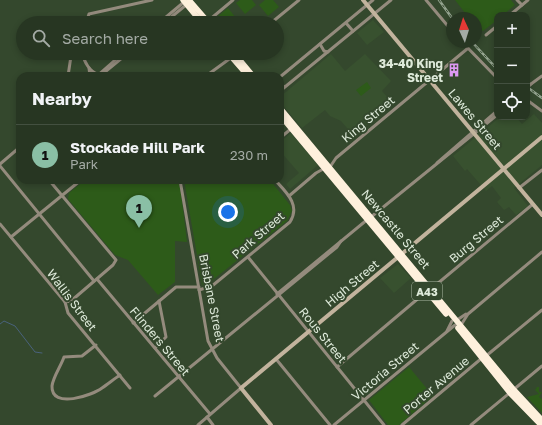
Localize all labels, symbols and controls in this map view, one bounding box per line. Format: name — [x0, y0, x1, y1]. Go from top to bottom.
north arrow — [446, 12, 482, 48]
map controls — [494, 12, 530, 120]
button: + — [494, 12, 530, 48]
search box — [16, 16, 284, 60]
icon: search — [30, 27, 52, 49]
text: Search here — [62, 29, 148, 47]
button: − — [494, 48, 530, 84]
place label: 34-40 King Street — [379, 56, 443, 85]
building icon: 34-40 King Street — [446, 62, 462, 78]
button: locate — [494, 84, 530, 120]
street label: Lawes Street — [445, 85, 505, 153]
text: Nearby — [32, 88, 92, 109]
street label: King Street — [338, 92, 398, 146]
text: Stockade Hill Park — [70, 138, 205, 156]
text: 1 — [42, 147, 48, 163]
text: 230 m — [230, 147, 268, 163]
text: Park — [70, 156, 98, 172]
street label: Newcastle Street — [358, 186, 434, 272]
pin: 1 — [126, 195, 152, 228]
your location — [218, 202, 238, 222]
street label: Park Street — [229, 208, 287, 262]
street label: Burg Street — [446, 212, 506, 266]
street label: Brisbane Street — [196, 253, 228, 343]
street label: High Street — [322, 256, 382, 310]
street label: Wallis Street — [44, 266, 100, 334]
road number: A43 — [412, 282, 442, 300]
street label: Flinders Street — [127, 303, 193, 379]
street label: Rous Street — [296, 304, 350, 366]
street label: Victoria Street — [348, 338, 422, 403]
street label: Porter Avenue — [400, 353, 472, 417]

